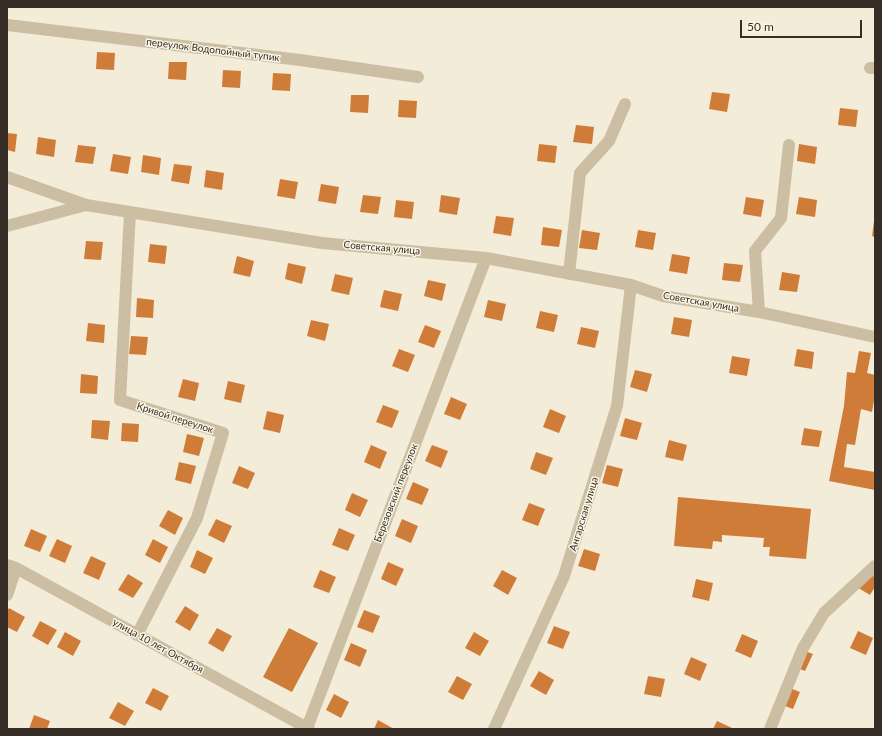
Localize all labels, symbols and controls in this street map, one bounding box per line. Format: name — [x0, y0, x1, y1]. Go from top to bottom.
scale bar — [742, 12, 864, 38]
text: 50 m — [747, 19, 774, 34]
street label: переулок Водопойный тупик — [146, 36, 280, 64]
street label: Советская улица — [343, 239, 421, 257]
street label: Советская улица — [662, 289, 740, 315]
street label: Кривой переулок — [135, 400, 215, 436]
street label: Березовский переулок — [372, 442, 420, 544]
street label: Ангарская улица — [567, 476, 601, 552]
street label: улица 10 лет Октября — [111, 616, 205, 676]

